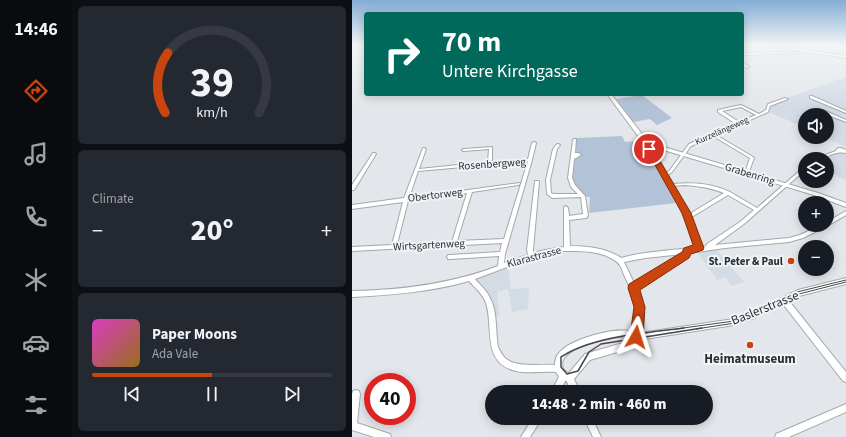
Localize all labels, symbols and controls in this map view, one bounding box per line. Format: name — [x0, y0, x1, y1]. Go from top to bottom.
text: 14:46 — [14, 17, 58, 42]
text: 70 m — [442, 22, 501, 62]
icon: right — [376, 28, 428, 80]
text: 39 — [190, 53, 234, 113]
text: Untere Kirchgasse — [442, 59, 578, 84]
icon: directions — [22, 77, 50, 105]
text: km/h — [196, 101, 228, 122]
map controls — [798, 108, 834, 276]
button: sound — [798, 108, 834, 144]
street label: Kurzelängeweg — [693, 113, 751, 149]
pin — [632, 132, 666, 166]
icon: arrive — [638, 138, 660, 160]
icon: music — [22, 140, 50, 168]
button: layers — [798, 152, 834, 188]
street label: Rosenbergweg — [458, 154, 527, 174]
street label: Grabenring — [723, 159, 777, 189]
street label: Obertorweg — [407, 184, 464, 206]
text: Climate — [92, 190, 134, 208]
button: + — [798, 196, 834, 232]
icon: phone — [22, 203, 50, 231]
text: 20° — [190, 209, 234, 252]
text: − — [92, 215, 103, 247]
text: + — [321, 215, 332, 247]
street label: Wirtsgartenweg — [393, 236, 466, 254]
button: − — [798, 240, 834, 276]
street label: Klarastrasse — [505, 242, 563, 271]
place label: St. Peter & Paul — [709, 254, 784, 269]
marker: St. Peter & Paul — [786, 256, 796, 266]
icon: climate — [22, 266, 50, 294]
street label: Baslerstrasse — [728, 286, 802, 330]
position arrow — [615, 316, 657, 358]
text: Paper Moons — [152, 324, 237, 345]
icon: car — [22, 329, 50, 357]
marker: Heimatmuseum — [745, 340, 755, 350]
text: Ada Vale — [152, 345, 198, 363]
place label: Heimatmuseum — [704, 350, 796, 368]
speed limit sign: 40 — [364, 373, 416, 425]
icon: previous — [121, 383, 143, 405]
icon: pause — [201, 383, 223, 405]
icon: next — [281, 383, 303, 405]
icon: filters — [22, 391, 50, 419]
text: 14:48 · 2 min · 460 m — [532, 394, 666, 415]

